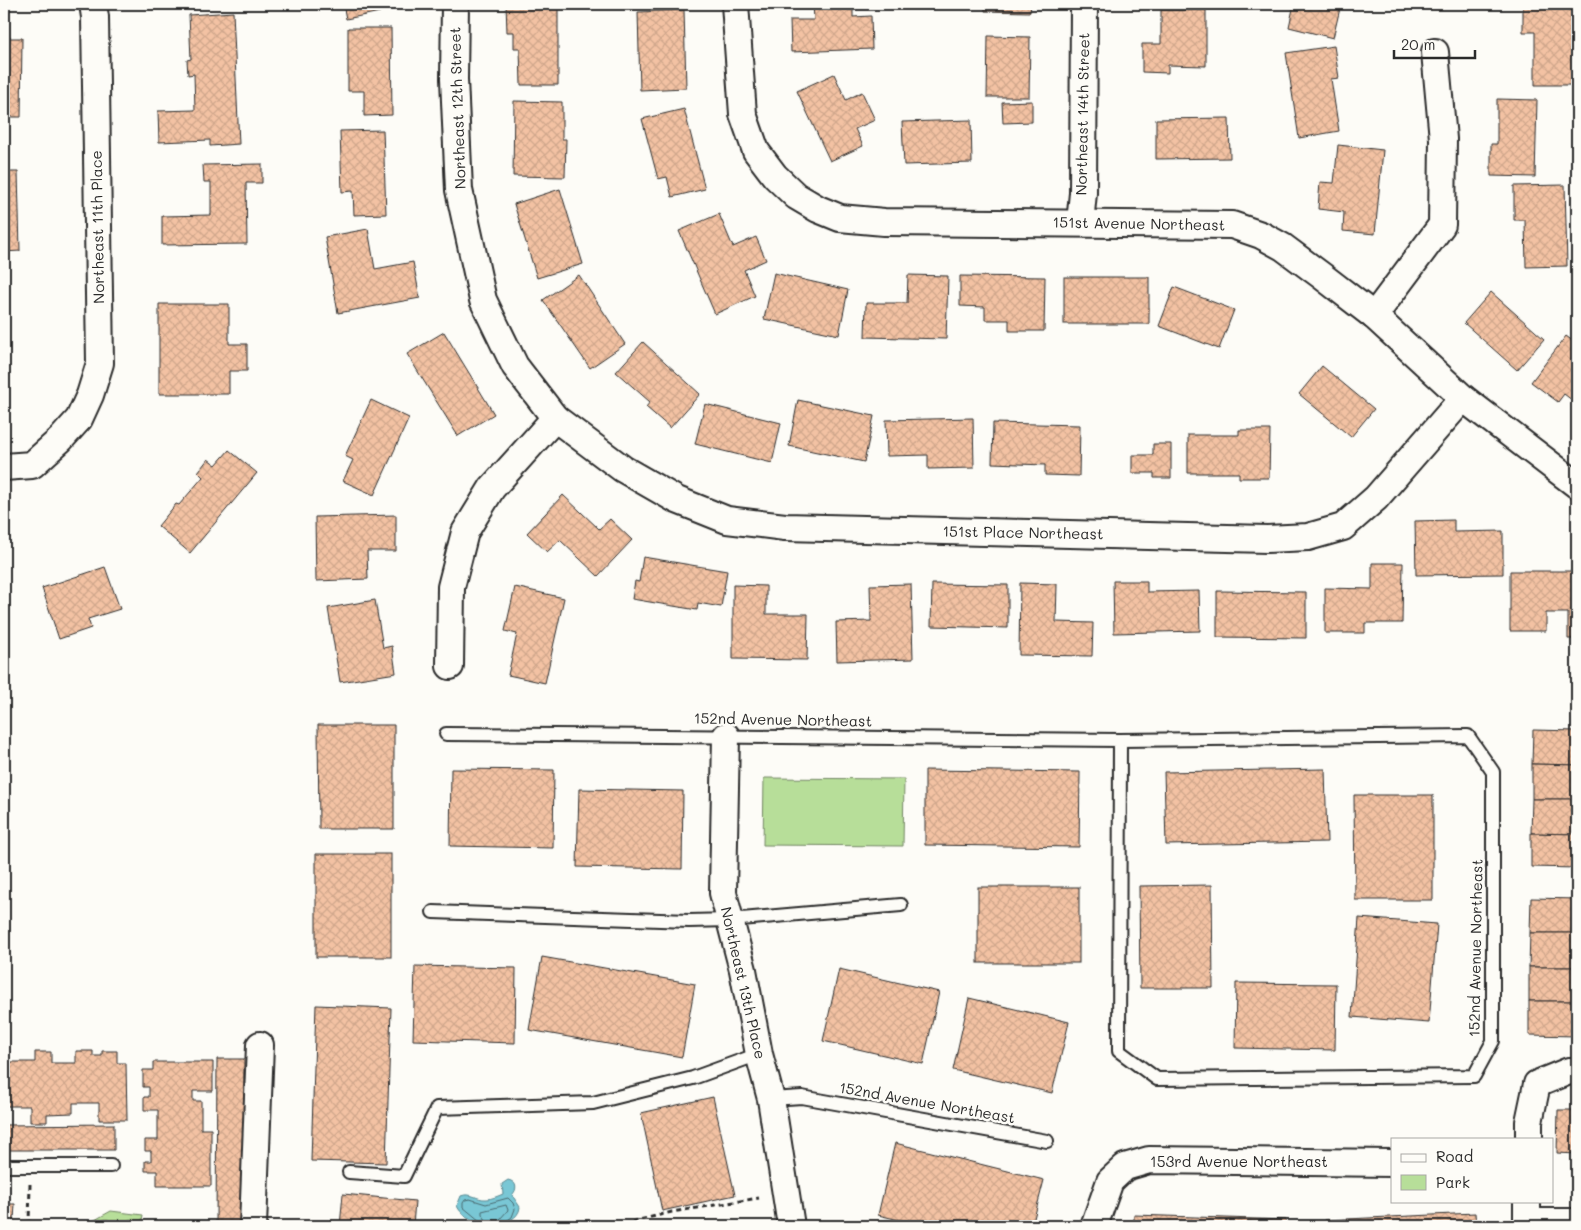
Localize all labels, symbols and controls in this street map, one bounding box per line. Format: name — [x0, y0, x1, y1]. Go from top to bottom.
street label: Northeast 12th Street — [444, 26, 470, 190]
scale bar — [1394, 28, 1475, 60]
street label: Northeast 14th Street — [1071, 32, 1093, 196]
text: 20 m — [1401, 34, 1435, 54]
street label: Northeast 11th Place — [86, 150, 108, 304]
street label: 151st Avenue Northeast — [1053, 211, 1225, 235]
street label: 151st Place Northeast — [942, 521, 1104, 543]
street label: 152nd Avenue Northeast — [694, 707, 872, 731]
street label: 152nd Avenue Northeast — [1463, 859, 1487, 1037]
street label: Northeast 13th Place — [717, 905, 771, 1061]
street label: 152nd Avenue Northeast — [838, 1077, 1017, 1127]
legend — [1391, 1138, 1554, 1202]
text: Road — [1436, 1146, 1473, 1166]
street label: 153rd Avenue Northeast — [1150, 1151, 1328, 1171]
text: Park — [1436, 1172, 1470, 1192]

